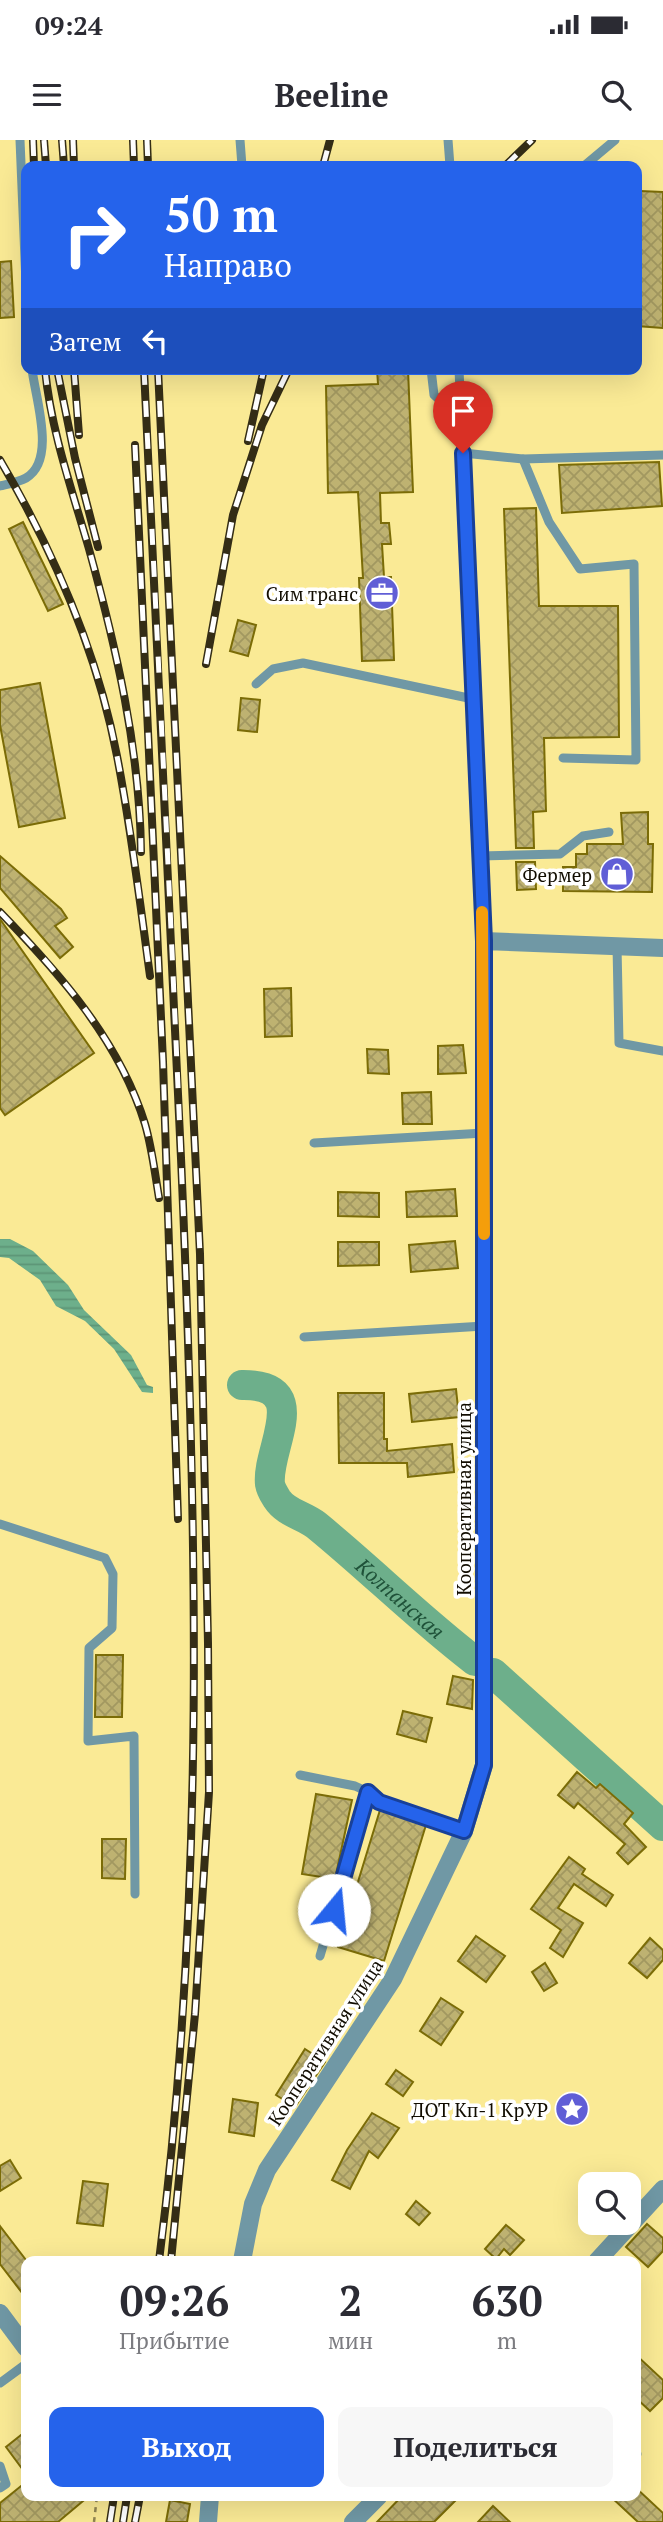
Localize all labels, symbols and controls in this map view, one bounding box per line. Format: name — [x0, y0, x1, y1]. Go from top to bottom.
text: 09:24 — [35, 8, 103, 42]
text: Beeline — [274, 74, 389, 116]
icon: menu — [28, 76, 66, 114]
icon: search — [597, 76, 635, 114]
text: 50 m — [164, 181, 278, 246]
icon: right — [49, 189, 140, 280]
text: Направо — [164, 244, 292, 286]
icon: left — [136, 322, 174, 360]
text: Затем — [49, 324, 122, 358]
pin — [433, 381, 493, 453]
icon: arrive — [444, 392, 482, 430]
office icon: Сим транс — [363, 574, 401, 612]
place label: Сим транс — [266, 581, 358, 606]
shop icon: Фермер — [598, 855, 636, 893]
place label: Фермер — [522, 862, 592, 887]
street label: Кооперативная улица — [451, 1402, 476, 1596]
water label: Колпанская — [349, 1551, 451, 1645]
position arrow — [297, 1873, 371, 1947]
street label: Кооперативная улица — [262, 1954, 388, 2130]
place icon: ДОТ Кп-1 КрУР — [553, 2090, 591, 2128]
place label: ДОТ Кп-1 КрУР — [411, 2097, 548, 2122]
map controls — [578, 2172, 641, 2235]
button: search — [578, 2172, 641, 2235]
text: 09:26 — [120, 2272, 229, 2328]
text: 2 — [339, 2272, 362, 2328]
text: 630 — [471, 2272, 543, 2328]
text: Прибытие — [119, 2325, 230, 2356]
text: мин — [328, 2325, 373, 2356]
text: m — [497, 2325, 517, 2356]
button: Выход — [49, 2407, 324, 2487]
button: Поделиться — [338, 2407, 613, 2487]

